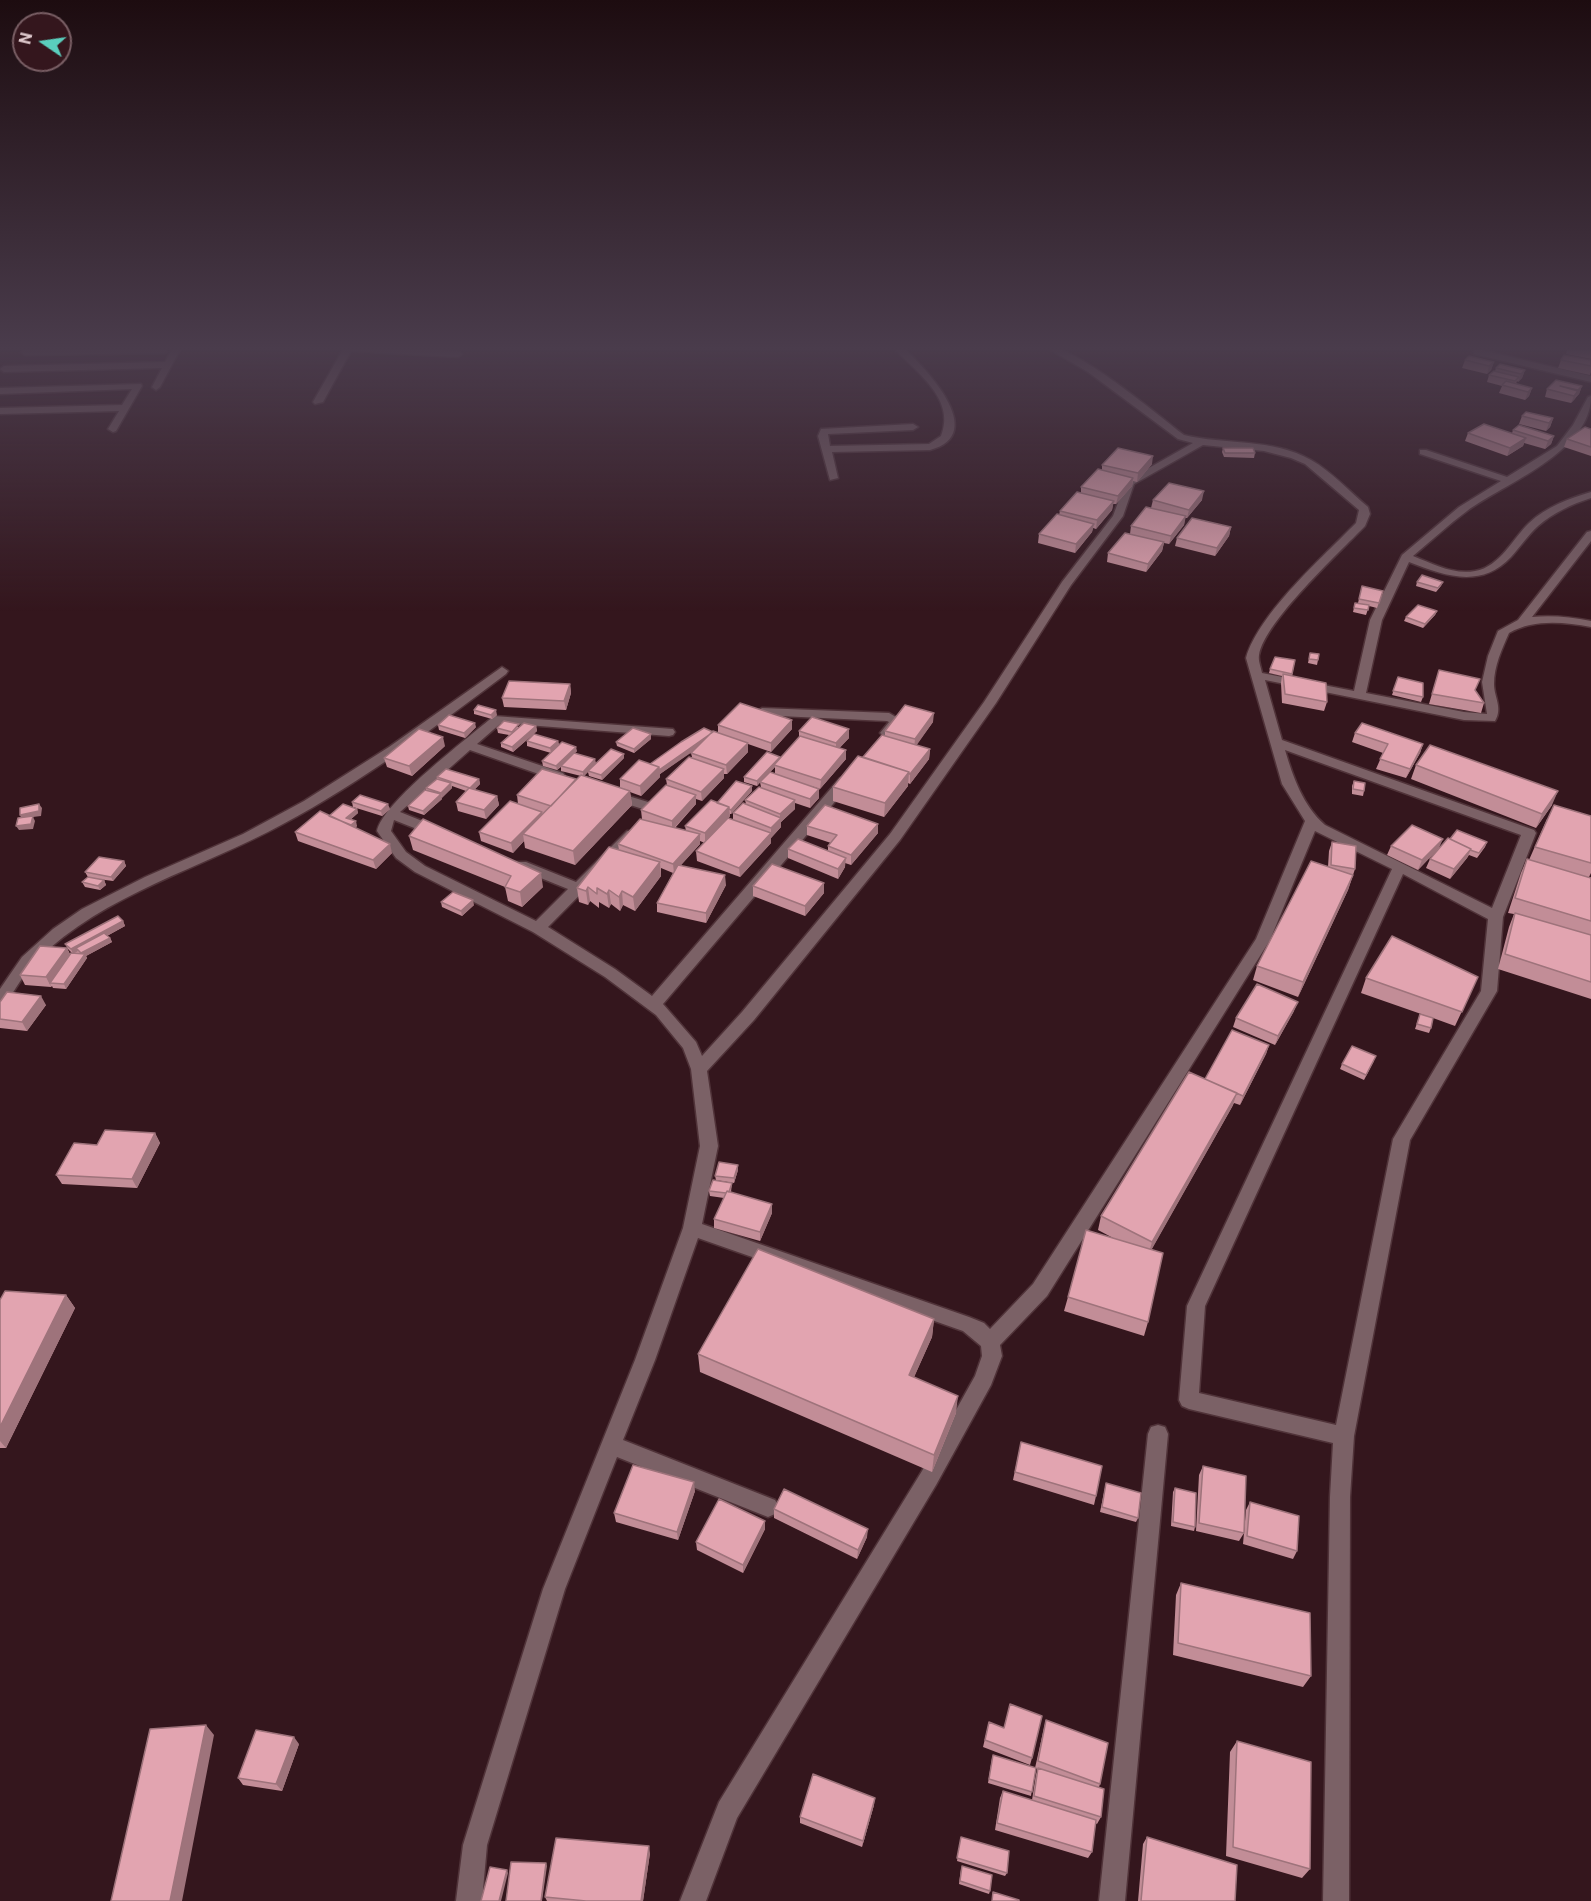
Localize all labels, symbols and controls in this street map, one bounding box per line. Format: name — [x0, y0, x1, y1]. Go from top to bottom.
north arrow — [12, 12, 72, 72]
text: N — [15, 31, 36, 46]

